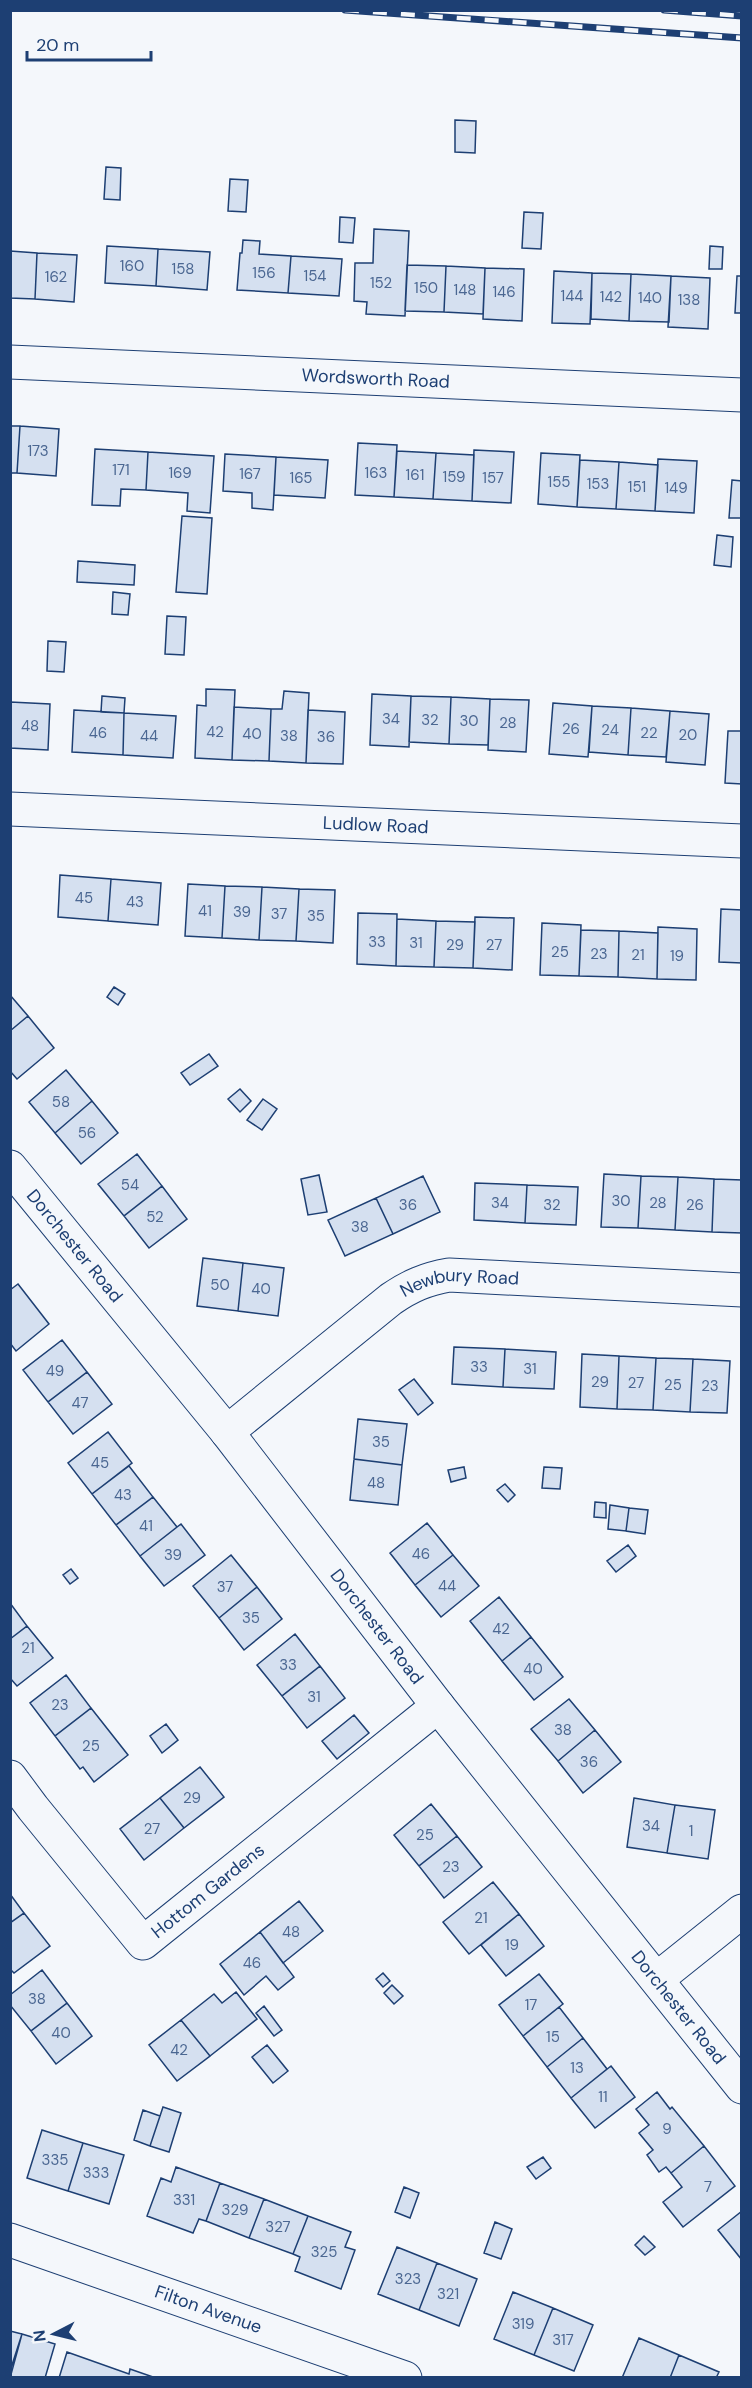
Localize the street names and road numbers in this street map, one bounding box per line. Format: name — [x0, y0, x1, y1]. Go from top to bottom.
street label: Wordsworth Road — [301, 363, 450, 394]
street label: Ludlow Road — [322, 811, 429, 839]
street label: Dorchester Road — [21, 1184, 128, 1307]
street label: Newbury Road — [396, 1263, 520, 1303]
street label: Dorchester Road — [325, 1564, 429, 1689]
street label: Hottom Gardens — [146, 1838, 269, 1944]
street label: Dorchester Road — [626, 1945, 731, 2069]
street label: Filton Avenue — [151, 2279, 265, 2339]

